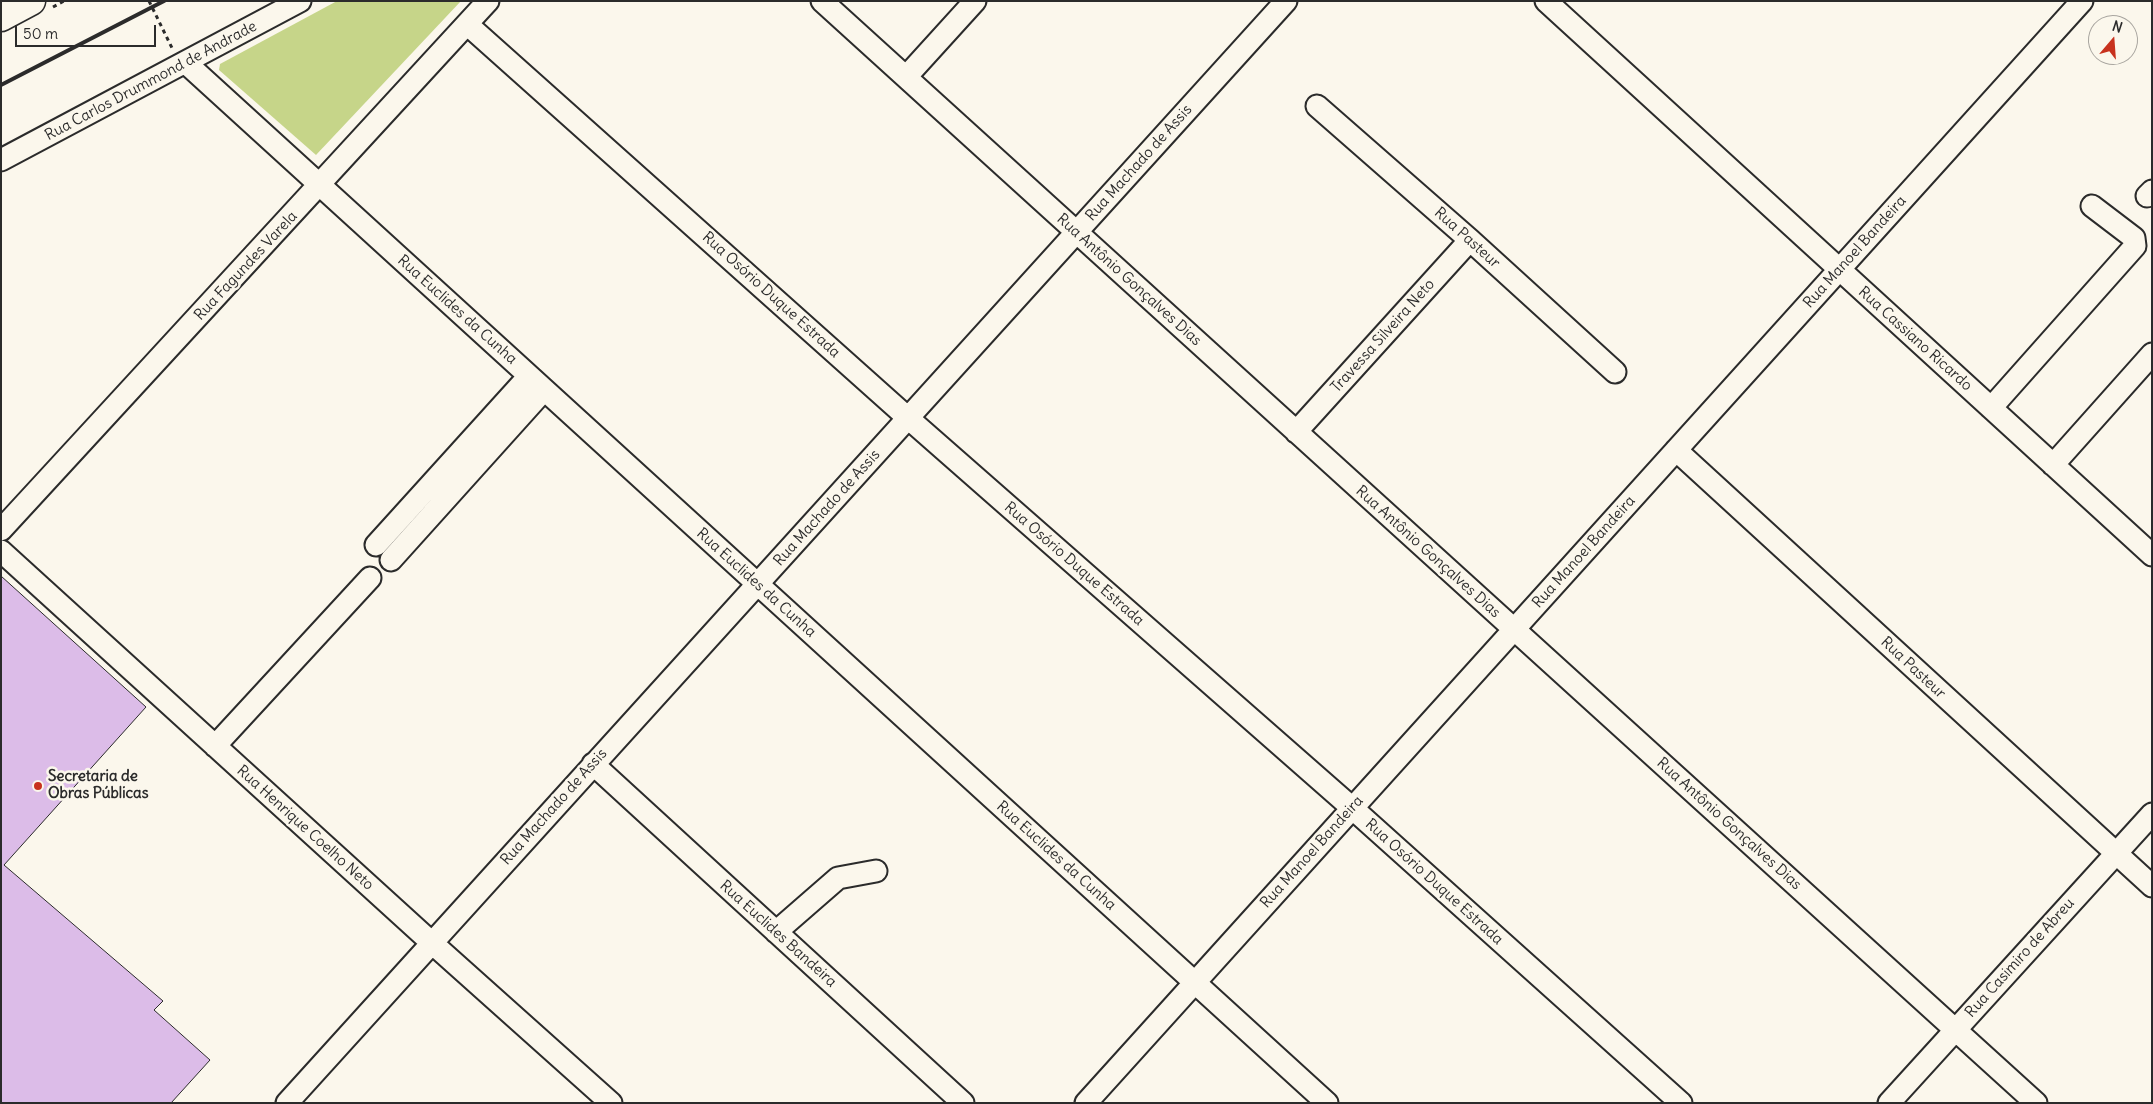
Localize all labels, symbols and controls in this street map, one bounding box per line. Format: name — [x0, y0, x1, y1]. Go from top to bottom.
scale bar — [18, 15, 159, 47]
north arrow — [2088, 15, 2138, 65]
street label: Rua Carlos Drummond de Andrade — [42, 17, 260, 145]
text: N — [2110, 17, 2125, 37]
text: 50 m — [23, 24, 58, 43]
street label: Rua Machado de Assis — [1082, 101, 1196, 225]
street label: Rua Manoel Bandeira — [1800, 192, 1910, 312]
street label: Rua Pasteur — [1430, 204, 1504, 272]
street label: Rua Fagundes Varela — [191, 208, 301, 324]
street label: Rua Antônio Gonçalves Dias — [1053, 210, 1205, 350]
street label: Rua Osório Duque Estrada — [698, 228, 844, 362]
street label: Rua Euclides da Cunha — [394, 252, 520, 368]
street label: Travessa Silveira Neto — [1327, 276, 1439, 396]
street label: Rua Cassiano Ricardo — [1854, 283, 1976, 395]
street label: Rua Machado de Assis — [770, 446, 884, 570]
street label: Rua Antônio Gonçalves Dias — [1352, 482, 1504, 622]
street label: Rua Manoel Bandeira — [1529, 492, 1639, 612]
street label: Rua Osório Duque Estrada — [1000, 498, 1148, 630]
street label: Rua Euclides da Cunha — [693, 525, 819, 641]
street label: Rua Pasteur — [1877, 633, 1949, 703]
street label: Rua Machado de Assis — [497, 745, 611, 869]
street label: Rua Antônio Gonçalves Dias — [1653, 754, 1805, 894]
street label: Rua Henrique Coelho Neto — [233, 762, 377, 894]
place label: Secretaria de Obras Públicas — [48, 768, 148, 803]
marker: Secretaria de Obras Públicas — [32, 780, 44, 792]
street label: Rua Manoel Bandeira — [1257, 792, 1367, 912]
street label: Rua Euclides da Cunha — [993, 798, 1119, 914]
street label: Rua Osório Duque Estrada — [1361, 815, 1507, 949]
street label: Rua Euclides Bandeira — [716, 877, 840, 991]
street label: Rua Casimiro de Abreu — [1962, 895, 2078, 1021]

